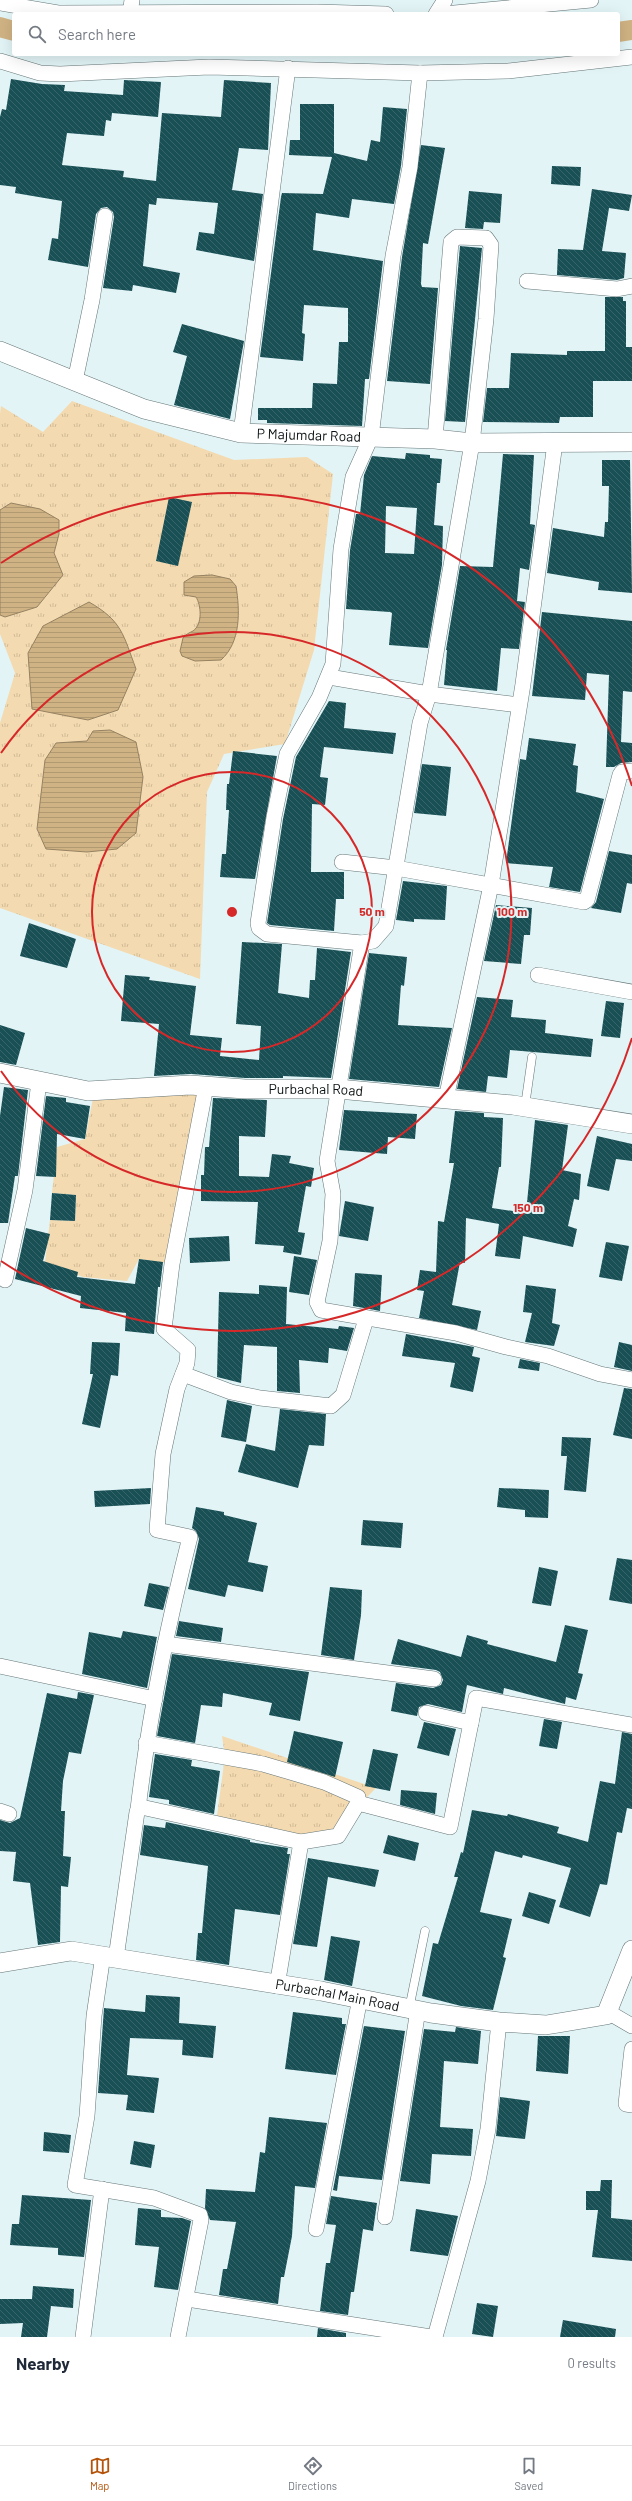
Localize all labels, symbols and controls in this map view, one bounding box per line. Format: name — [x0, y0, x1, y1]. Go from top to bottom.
search box — [12, 12, 620, 56]
icon: search — [26, 23, 48, 45]
text: Search here — [58, 25, 136, 43]
street label: P Majumdar Road — [256, 424, 361, 445]
text: 50 m — [359, 904, 385, 918]
text: 100 m — [497, 904, 527, 918]
centre of rings — [225, 905, 239, 919]
street label: Purbachal Road — [268, 1080, 364, 1099]
text: 150 m — [513, 1200, 543, 1214]
street label: Purbachal Main Road — [274, 1975, 401, 2014]
text: Nearby — [16, 2353, 70, 2373]
text: 0 results — [567, 2355, 616, 2371]
tab: Map — [89, 2455, 111, 2492]
tab: Directions — [288, 2455, 337, 2492]
tab: Saved — [514, 2455, 543, 2492]

